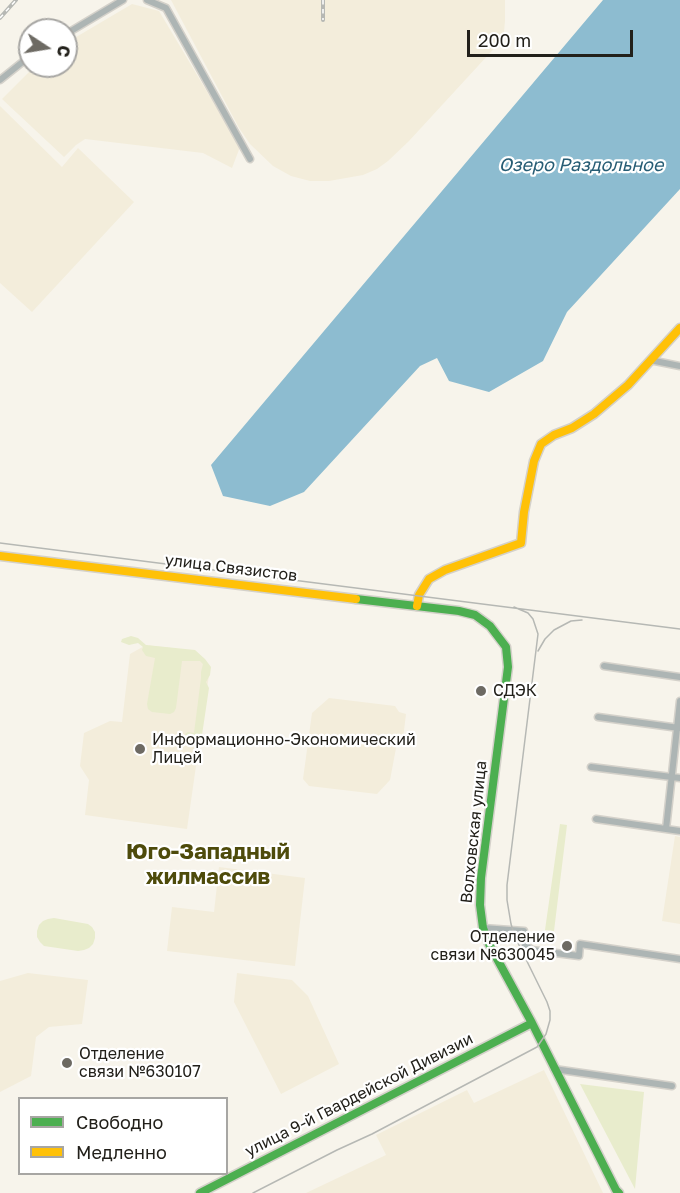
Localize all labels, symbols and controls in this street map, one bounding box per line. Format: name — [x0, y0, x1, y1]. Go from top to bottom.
north arrow — [18, 18, 78, 78]
scale bar — [470, 18, 636, 56]
text: 200 m — [478, 29, 531, 51]
text: С — [53, 44, 75, 59]
water label: Озеро Раздольное — [499, 154, 663, 176]
street label: улица Связистов — [164, 550, 298, 586]
place label: СДЭК — [493, 681, 537, 701]
marker: СДЭК — [474, 684, 488, 698]
place label: Информационно-Экономический Лицей — [152, 730, 416, 768]
marker: Информационно-Экономический Лицей — [133, 742, 147, 756]
street label: Волховская улица — [457, 760, 491, 904]
district label: Юго-Западный жилмассив — [126, 839, 290, 890]
place label: Отделение связи №630045 — [431, 927, 555, 965]
marker: Отделение связи №630045 — [560, 939, 574, 953]
street label: улица 9-й Гвардейской Дивизии — [242, 1029, 476, 1161]
place label: Отделение связи №630107 — [79, 1044, 201, 1082]
marker: Отделение связи №630107 — [60, 1056, 74, 1070]
legend — [18, 1097, 228, 1175]
text: Свободно — [76, 1111, 163, 1133]
text: Медленно — [76, 1141, 167, 1163]

